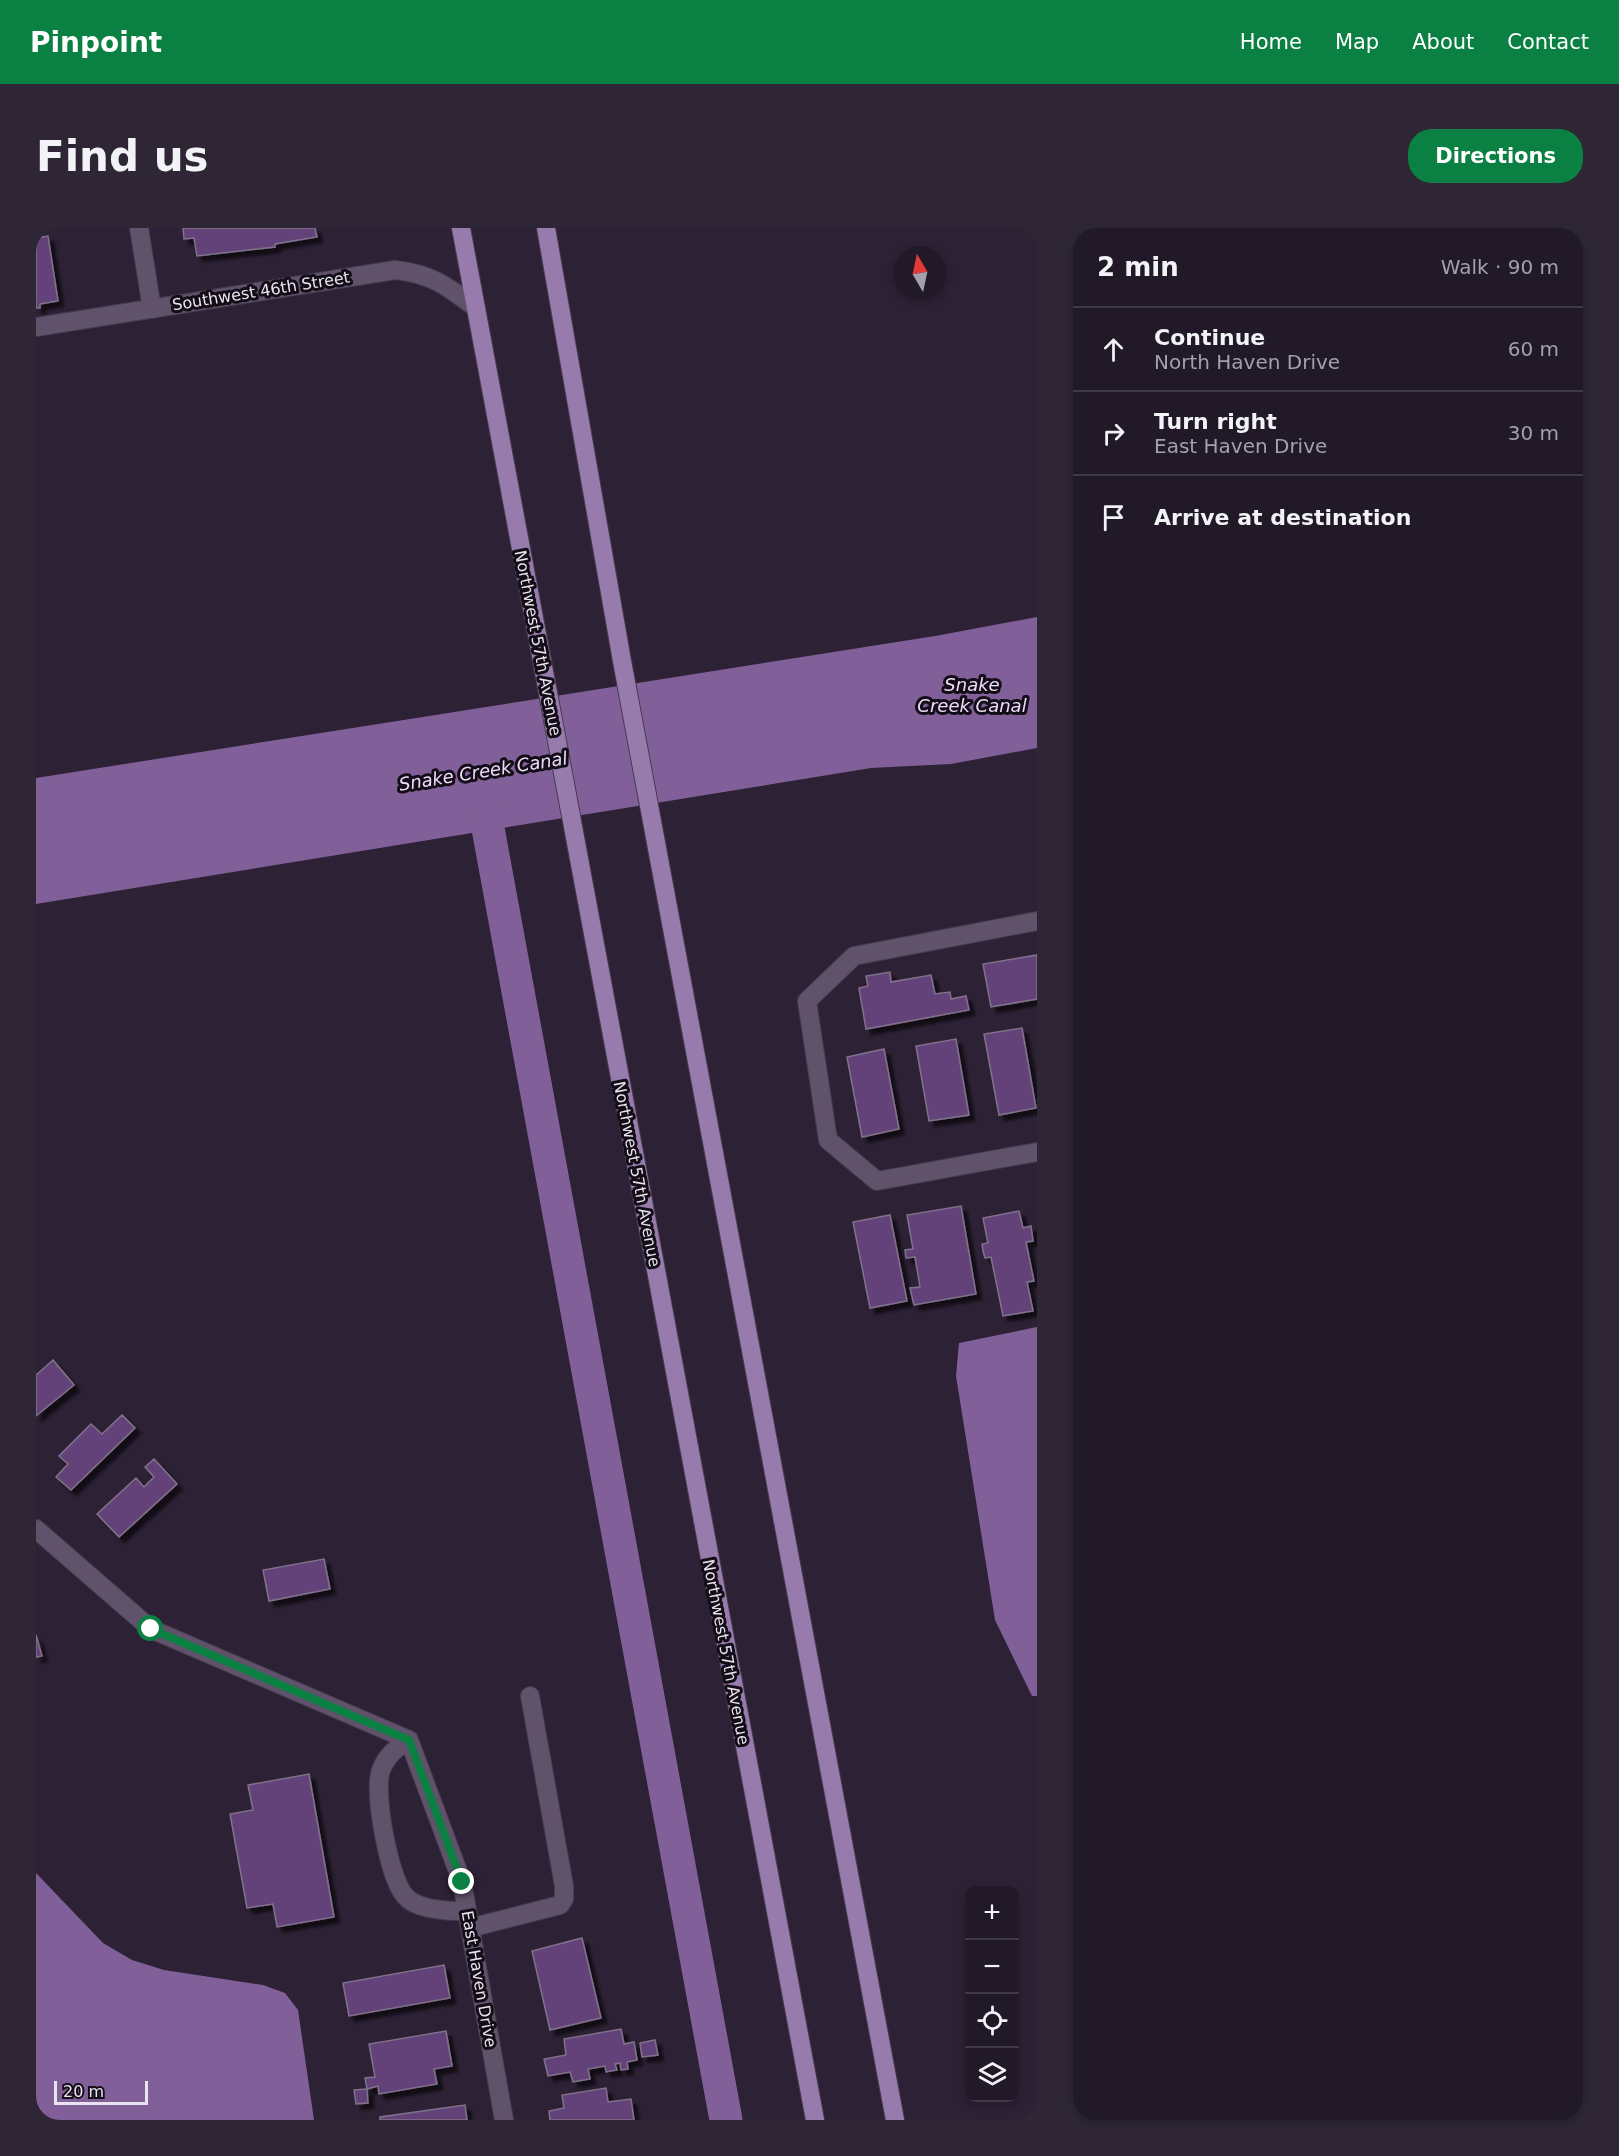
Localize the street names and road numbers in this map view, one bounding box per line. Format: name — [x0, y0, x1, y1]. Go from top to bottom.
street label: Southwest 46th Street — [171, 268, 351, 314]
street label: Northwest 57th Avenue — [511, 549, 565, 737]
street label: Northwest 57th Avenue — [610, 1080, 664, 1268]
street label: Northwest 57th Avenue — [699, 1558, 753, 1746]
street label: East Haven Drive — [458, 1909, 500, 2049]

